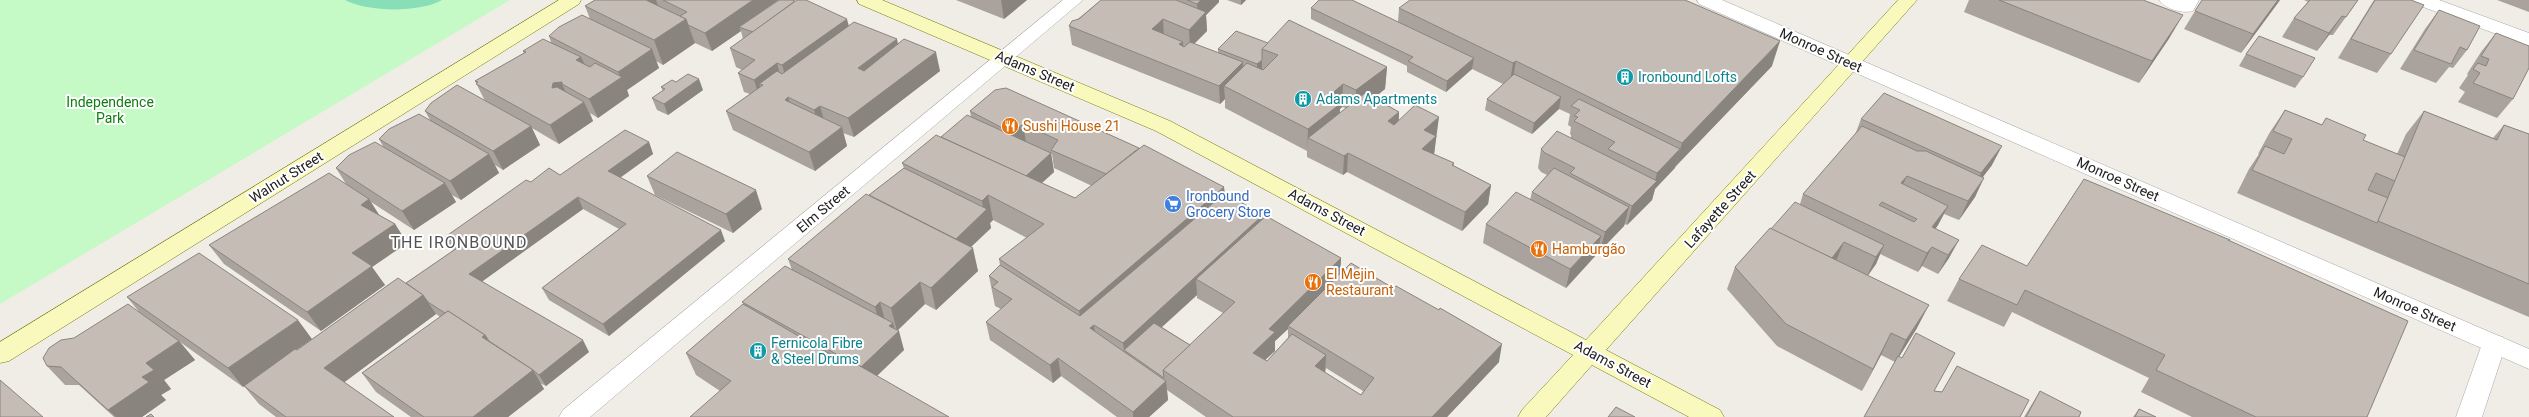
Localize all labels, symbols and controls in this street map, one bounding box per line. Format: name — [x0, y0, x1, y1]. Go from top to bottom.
street label: Monroe Street — [1777, 25, 1865, 75]
street label: Adams Street — [993, 47, 1077, 95]
building icon: Ironbound Lofts — [1615, 67, 1635, 87]
place label: Ironbound Lofts — [1638, 69, 1737, 85]
building icon: Adams Apartments — [1293, 89, 1313, 109]
place label: Adams Apartments — [1316, 91, 1437, 107]
park label: Independence Park — [66, 94, 154, 126]
restaurant icon: Sushi House 21 — [1000, 116, 1020, 136]
place label: Sushi House 21 — [1023, 118, 1120, 134]
street label: Walnut Street — [246, 148, 326, 206]
street label: Monroe Street — [2074, 154, 2162, 204]
street label: Lafayette Street — [1681, 167, 1759, 251]
street label: Elm Street — [793, 182, 853, 236]
street label: Adams Street — [1286, 185, 1368, 239]
place label: Ironbound Grocery Store — [1186, 188, 1271, 220]
supermarket icon: Ironbound Grocery Store — [1163, 194, 1183, 214]
district label: THE IRONBOUND — [391, 233, 527, 252]
restaurant icon: Hamburgão — [1529, 239, 1549, 259]
place label: Hamburgão — [1552, 241, 1626, 257]
place label: El Mejin Restaurant — [1326, 266, 1394, 298]
restaurant icon: El Mejin Restaurant — [1303, 272, 1323, 292]
street label: Monroe Street — [2371, 284, 2459, 334]
place label: Fernicola Fibre & Steel Drums — [771, 335, 863, 367]
street label: Adams Street — [1572, 337, 1654, 391]
building icon: Fernicola Fibre & Steel Drums — [748, 341, 768, 361]

